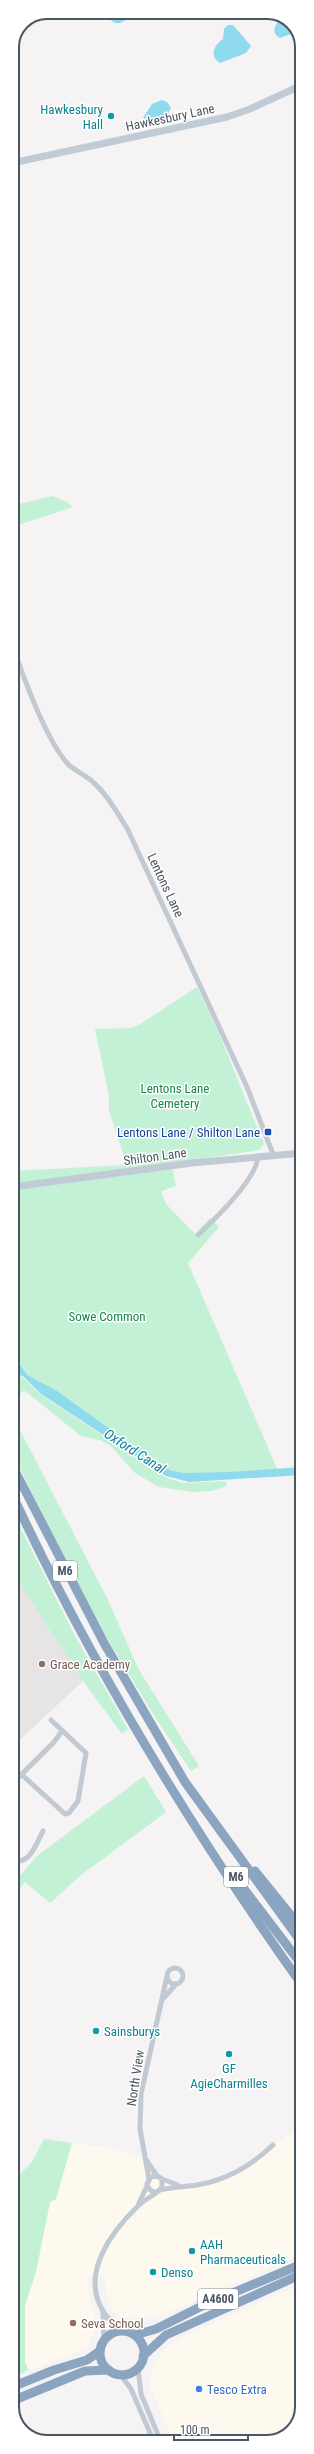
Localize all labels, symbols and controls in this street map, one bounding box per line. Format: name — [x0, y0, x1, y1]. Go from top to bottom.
street label: Hawkesbury Lane — [124, 101, 216, 134]
place label: Hawkesbury Hall — [40, 102, 104, 132]
marker: Hawkesbury Hall — [106, 111, 116, 121]
street label: Lentons Lane — [144, 851, 187, 920]
park label: Lentons Lane Cemetery — [141, 1081, 209, 1111]
place label: Lentons Lane / Shilton Lane — [117, 1125, 260, 1140]
marker: Lentons Lane / Shilton Lane — [263, 1127, 273, 1137]
street label: Shilton Lane — [123, 1145, 187, 1168]
park label: Sowe Common — [68, 1309, 146, 1324]
water label: Oxford Canal — [101, 1425, 169, 1477]
road number: M6 — [53, 1561, 77, 1581]
place label: Grace Academy — [50, 1657, 131, 1672]
marker: Grace Academy — [37, 1659, 47, 1669]
road number: M6 — [224, 1867, 248, 1887]
place label: Sainsburys — [104, 2024, 160, 2039]
marker: Sainsburys — [91, 2026, 101, 2036]
street label: North View — [124, 2048, 147, 2107]
marker: GF AgieCharmilles — [224, 2049, 234, 2059]
place label: GF AgieCharmilles — [190, 2061, 268, 2091]
place label: AAH Pharmaceuticals — [200, 2237, 286, 2267]
marker: AAH Pharmaceuticals — [187, 2246, 197, 2256]
place label: Denso — [161, 2265, 193, 2280]
marker: Denso — [148, 2267, 158, 2277]
road number: A4600 — [198, 2289, 238, 2309]
place label: Seva School — [81, 2316, 144, 2331]
marker: Seva School — [68, 2318, 78, 2328]
place label: Tesco Extra — [207, 2382, 267, 2397]
marker: Tesco Extra — [194, 2384, 204, 2394]
scale bar — [174, 2416, 248, 2442]
text: 100 m — [180, 2423, 210, 2437]

